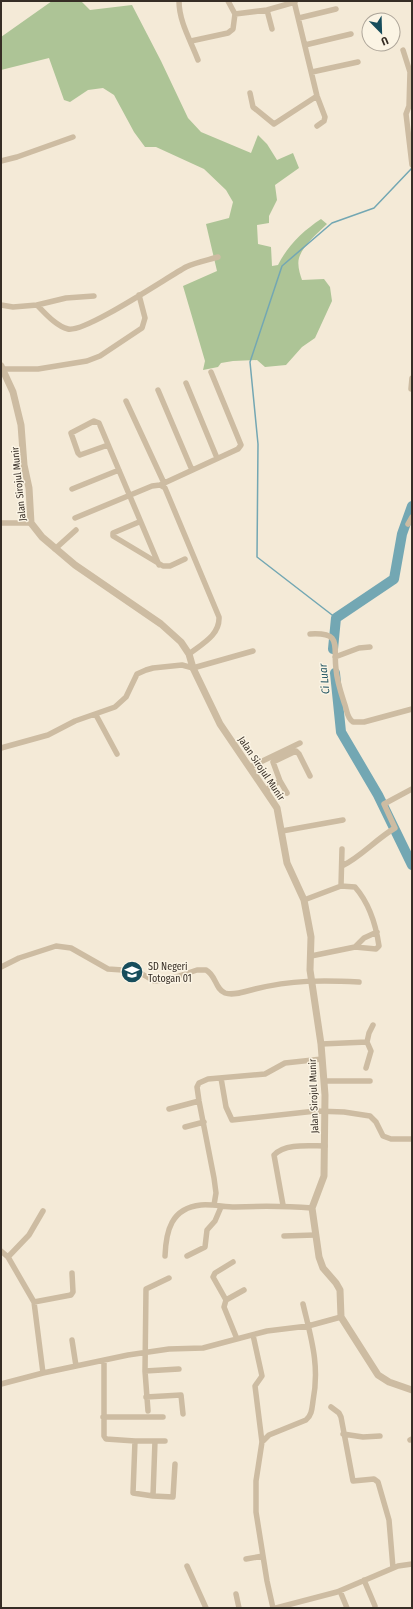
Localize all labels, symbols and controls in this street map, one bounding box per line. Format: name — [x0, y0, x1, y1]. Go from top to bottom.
north arrow — [361, 12, 401, 52]
text: U — [379, 33, 390, 48]
street label: Jalan Sirojul Munir — [9, 445, 29, 522]
water label: Ci Luar — [316, 662, 333, 695]
street label: Jalan Sirojul Munir — [235, 734, 287, 803]
school or university icon: SD Negeri Totogan 01 — [119, 959, 145, 985]
place label: SD Negeri Totogan 01 — [148, 961, 192, 985]
street label: Jalan Sirojul Munir — [307, 1058, 321, 1134]

